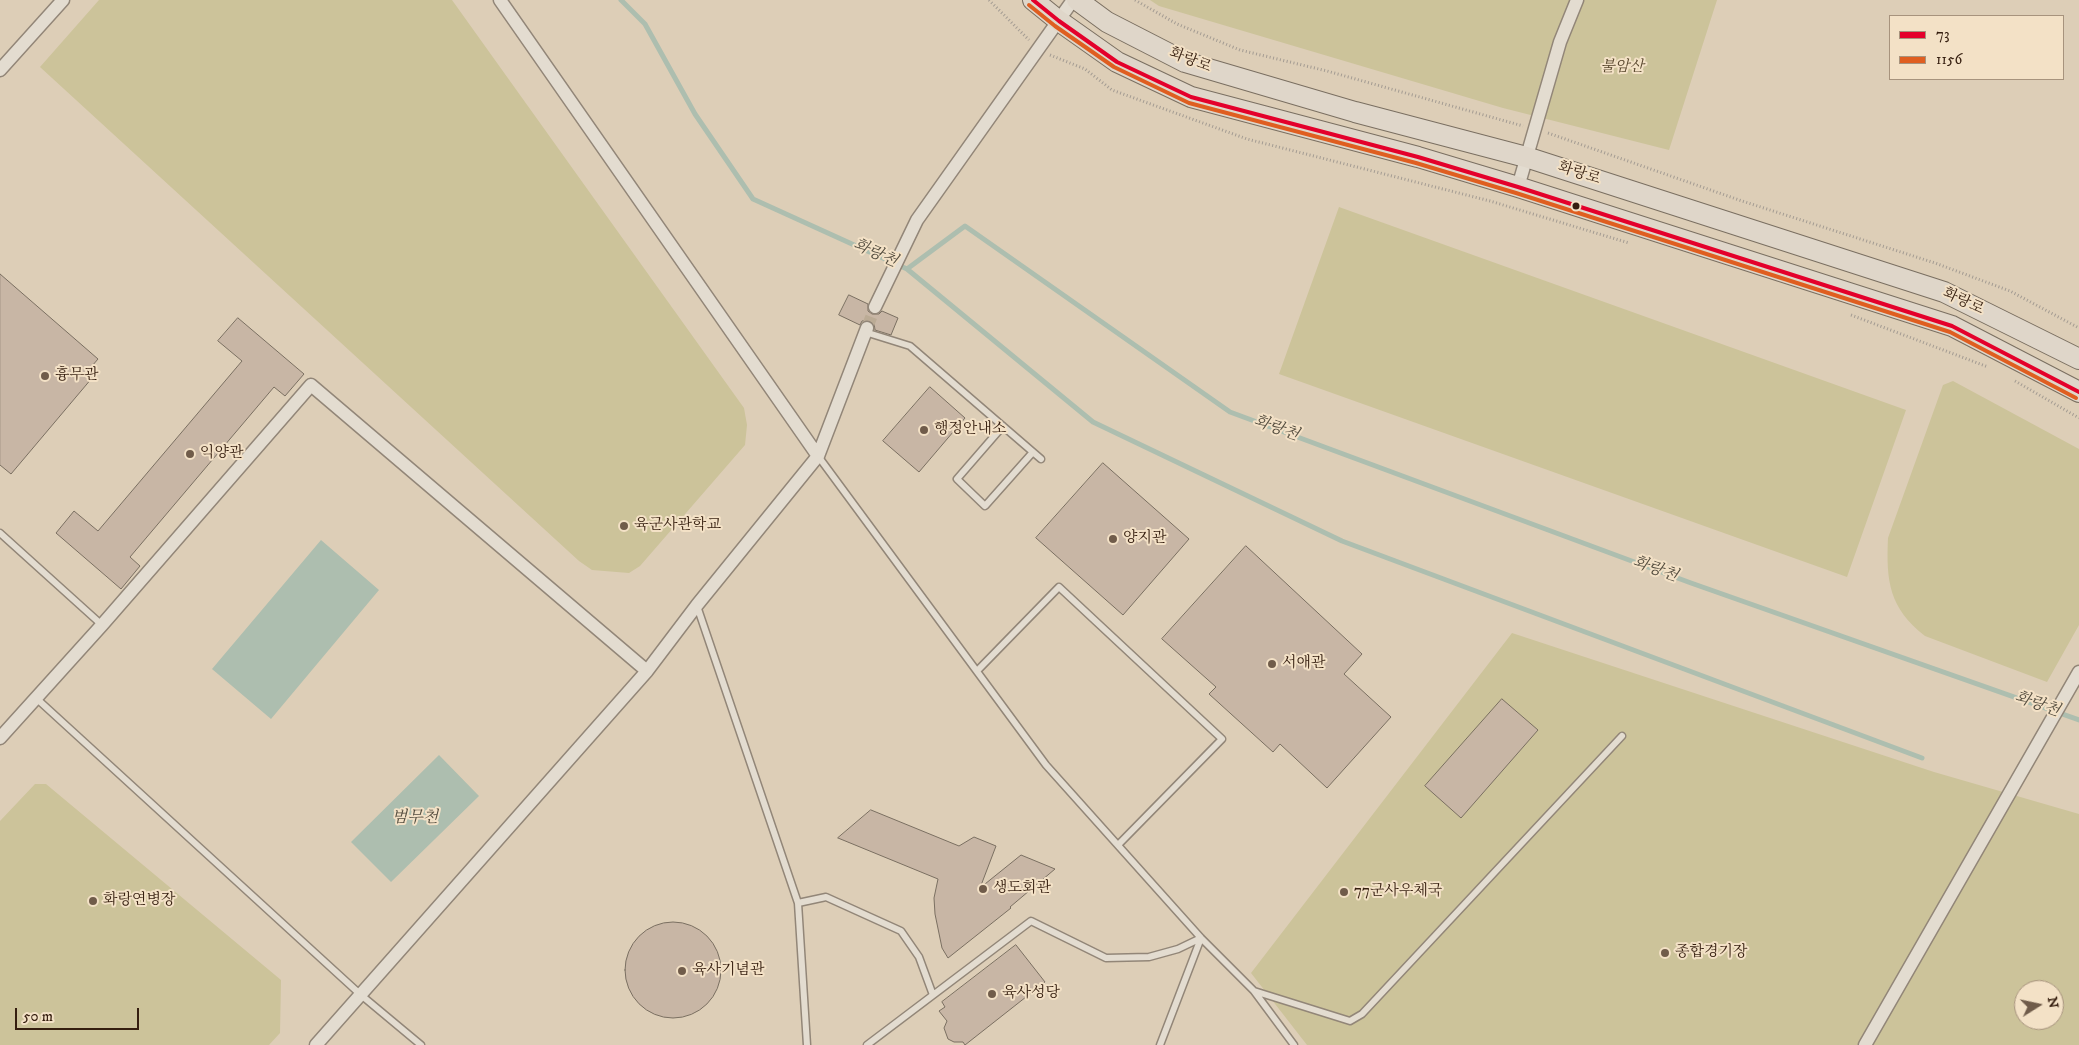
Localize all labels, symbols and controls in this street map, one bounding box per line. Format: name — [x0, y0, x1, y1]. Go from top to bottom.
legend — [1889, 15, 2064, 80]
text: 73 — [1936, 25, 1950, 44]
street label: 화랑로 — [1166, 45, 1214, 77]
text: 1156 — [1936, 50, 1962, 69]
park label: 불암산 — [1600, 59, 1644, 77]
street label: 화랑로 — [1556, 159, 1602, 189]
unlabelled marker — [1571, 201, 1581, 211]
water label: 화랑천 — [850, 236, 900, 272]
street label: 화랑로 — [1939, 285, 1987, 319]
place label: 흉무관 — [55, 367, 98, 385]
marker: 흉무관 — [39, 370, 51, 382]
water label: 화랑천 — [1251, 412, 1301, 446]
place label: 행정안내소 — [934, 421, 1006, 439]
marker: 행정안내소 — [918, 424, 930, 436]
place label: 익양관 — [200, 445, 243, 463]
marker: 익양관 — [184, 448, 196, 460]
place label: 육군사관학교 — [634, 517, 721, 535]
marker: 육군사관학교 — [618, 520, 630, 532]
place label: 양지관 — [1123, 530, 1166, 548]
marker: 양지관 — [1107, 533, 1119, 545]
water label: 화랑천 — [1630, 553, 1680, 587]
place label: 서애관 — [1282, 655, 1325, 673]
marker: 서애관 — [1266, 658, 1278, 670]
water label: 화랑천 — [2012, 688, 2062, 722]
water label: 범무천 — [392, 809, 438, 829]
place label: 생도회관 — [993, 880, 1051, 898]
marker: 생도회관 — [977, 883, 989, 895]
place label: 77군사우체국 — [1354, 883, 1442, 901]
marker: 77군사우체국 — [1338, 886, 1350, 898]
place label: 화랑연병장 — [103, 892, 175, 910]
marker: 화랑연병장 — [87, 895, 99, 907]
place label: 종합경기장 — [1675, 944, 1747, 962]
marker: 종합경기장 — [1659, 947, 1671, 959]
place label: 육사기념관 — [692, 962, 764, 980]
marker: 육사기념관 — [676, 965, 688, 977]
north arrow — [2014, 980, 2064, 1030]
place label: 육사성당 — [1002, 985, 1060, 1003]
marker: 육사성당 — [986, 988, 998, 1000]
text: N — [2043, 995, 2063, 1010]
scale bar — [18, 998, 141, 1030]
text: 50 m — [23, 1007, 53, 1026]

